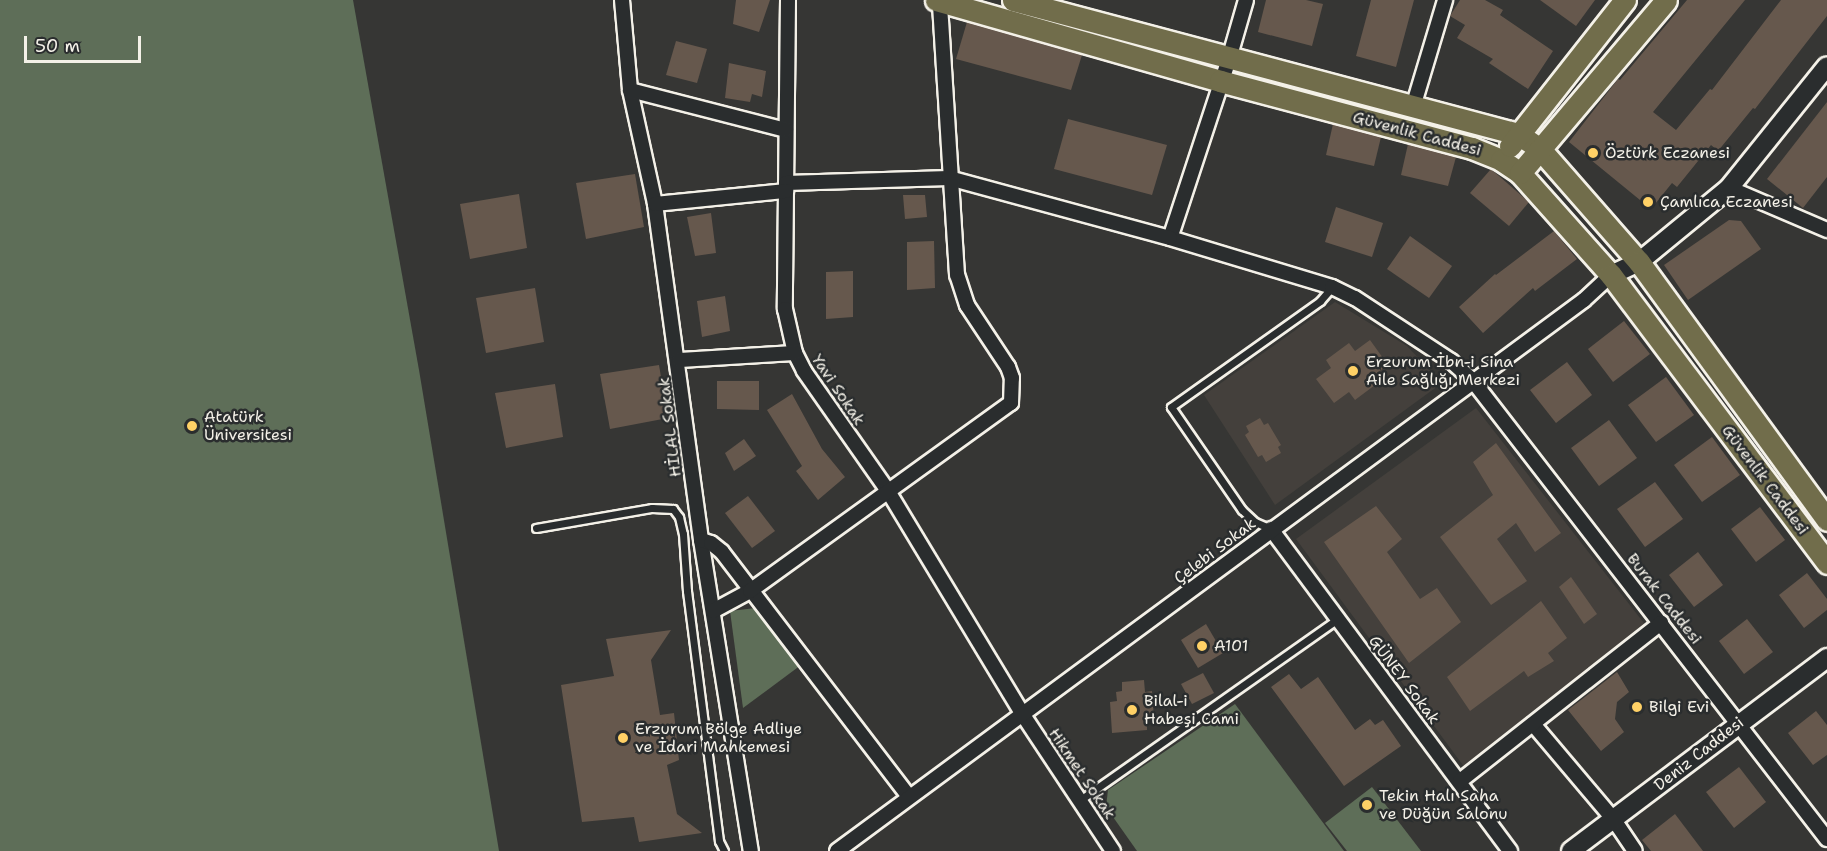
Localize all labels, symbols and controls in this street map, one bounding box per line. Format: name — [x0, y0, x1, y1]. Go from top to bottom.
scale bar — [27, 24, 144, 62]
text: 50 m — [35, 34, 80, 58]
street label: Güvenlik Caddesi — [1351, 108, 1483, 160]
place label: Öztürk Eczanesi — [1605, 143, 1730, 163]
marker: Öztürk Eczanesi — [1586, 146, 1600, 160]
place label: Çamlıca Eczanesi — [1660, 192, 1793, 212]
marker: Çamlıca Eczanesi — [1641, 195, 1655, 209]
street label: Yavi Sokak — [807, 351, 869, 429]
place label: Erzurum İbn-i Sina Aile Sağlığı Merkezi — [1366, 352, 1520, 390]
marker: Erzurum İbn-i Sina Aile Sağlığı Merkezi — [1344, 362, 1362, 380]
street label: HİLAL Sokak — [654, 376, 686, 478]
place label: Atatürk Üniversitesi — [204, 407, 292, 445]
marker: Atatürk Üniversitesi — [185, 419, 199, 433]
street label: Güvenlik Caddesi — [1717, 421, 1813, 539]
street label: Çelebi Sokak — [1170, 514, 1260, 588]
street label: Burak Caddesi — [1623, 550, 1705, 648]
street label: GÜNEY Sokak — [1364, 632, 1444, 728]
place label: A101 — [1214, 636, 1248, 656]
marker: A101 — [1195, 639, 1209, 653]
place label: Bilal-i Habeşi Cami — [1144, 691, 1239, 729]
place label: Bilgi Evi — [1649, 697, 1709, 717]
marker: Bilgi Evi — [1630, 700, 1644, 714]
marker: Bilal-i Habeşi Cami — [1125, 703, 1139, 717]
street label: Deniz Caddesi — [1650, 713, 1748, 795]
place label: Erzurum Bölge Adliye ve İdari Mahkemesi — [635, 719, 802, 757]
street label: Hikmet Sokak — [1044, 725, 1120, 823]
marker: Erzurum Bölge Adliye ve İdari Mahkemesi — [616, 731, 630, 745]
place label: Tekin Halı Saha ve Düğün Salonu — [1379, 786, 1508, 824]
marker: Tekin Halı Saha ve Düğün Salonu — [1360, 798, 1374, 812]

